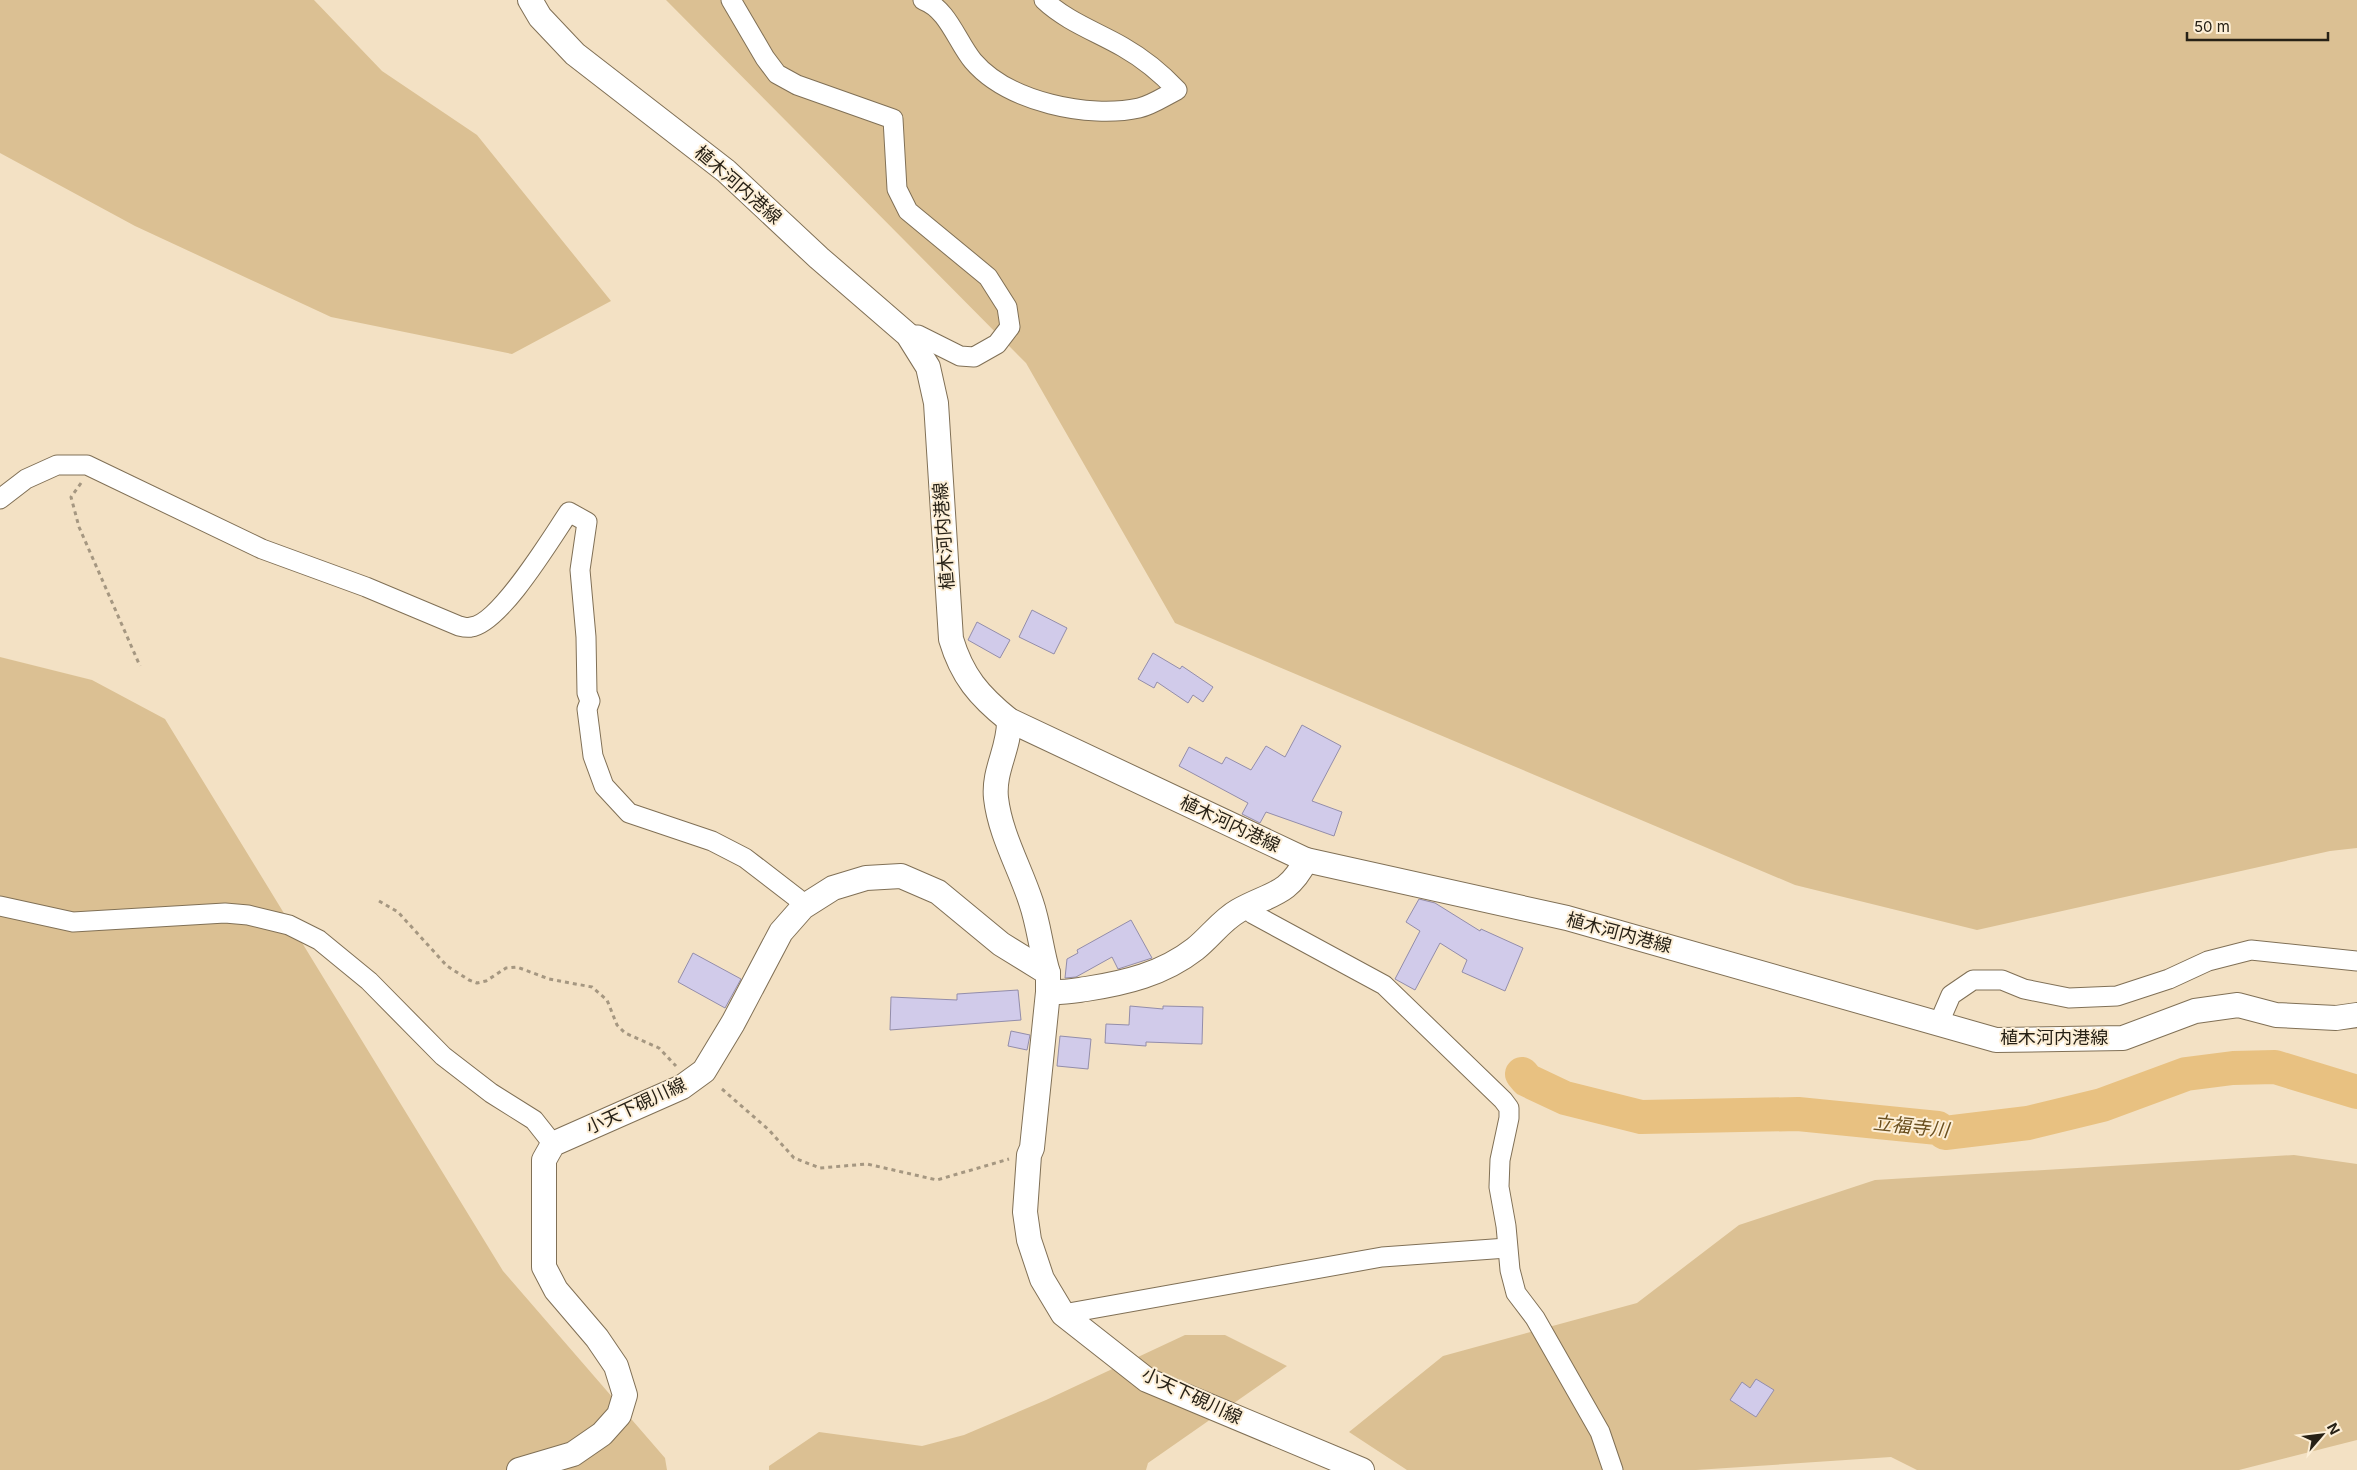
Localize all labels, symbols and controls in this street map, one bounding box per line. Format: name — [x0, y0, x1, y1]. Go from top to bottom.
scale bar — [2187, 10, 2328, 42]
text: 50 m — [2194, 17, 2230, 36]
street label: 植木河内港線 — [691, 141, 786, 228]
street label: 植木河内港線 — [929, 481, 958, 591]
street label: 植木河内港線 — [1177, 791, 1284, 856]
street label: 植木河内港線 — [1564, 908, 1674, 957]
street label: 植木河内港線 — [2000, 1027, 2108, 1048]
street label: 小天下硯川線 — [582, 1073, 689, 1138]
water label: 立福寺川 — [1872, 1111, 1952, 1142]
street label: 小天下硯川線 — [1139, 1363, 1246, 1428]
north arrow — [2297, 1410, 2347, 1460]
text: N — [2324, 1420, 2344, 1437]

